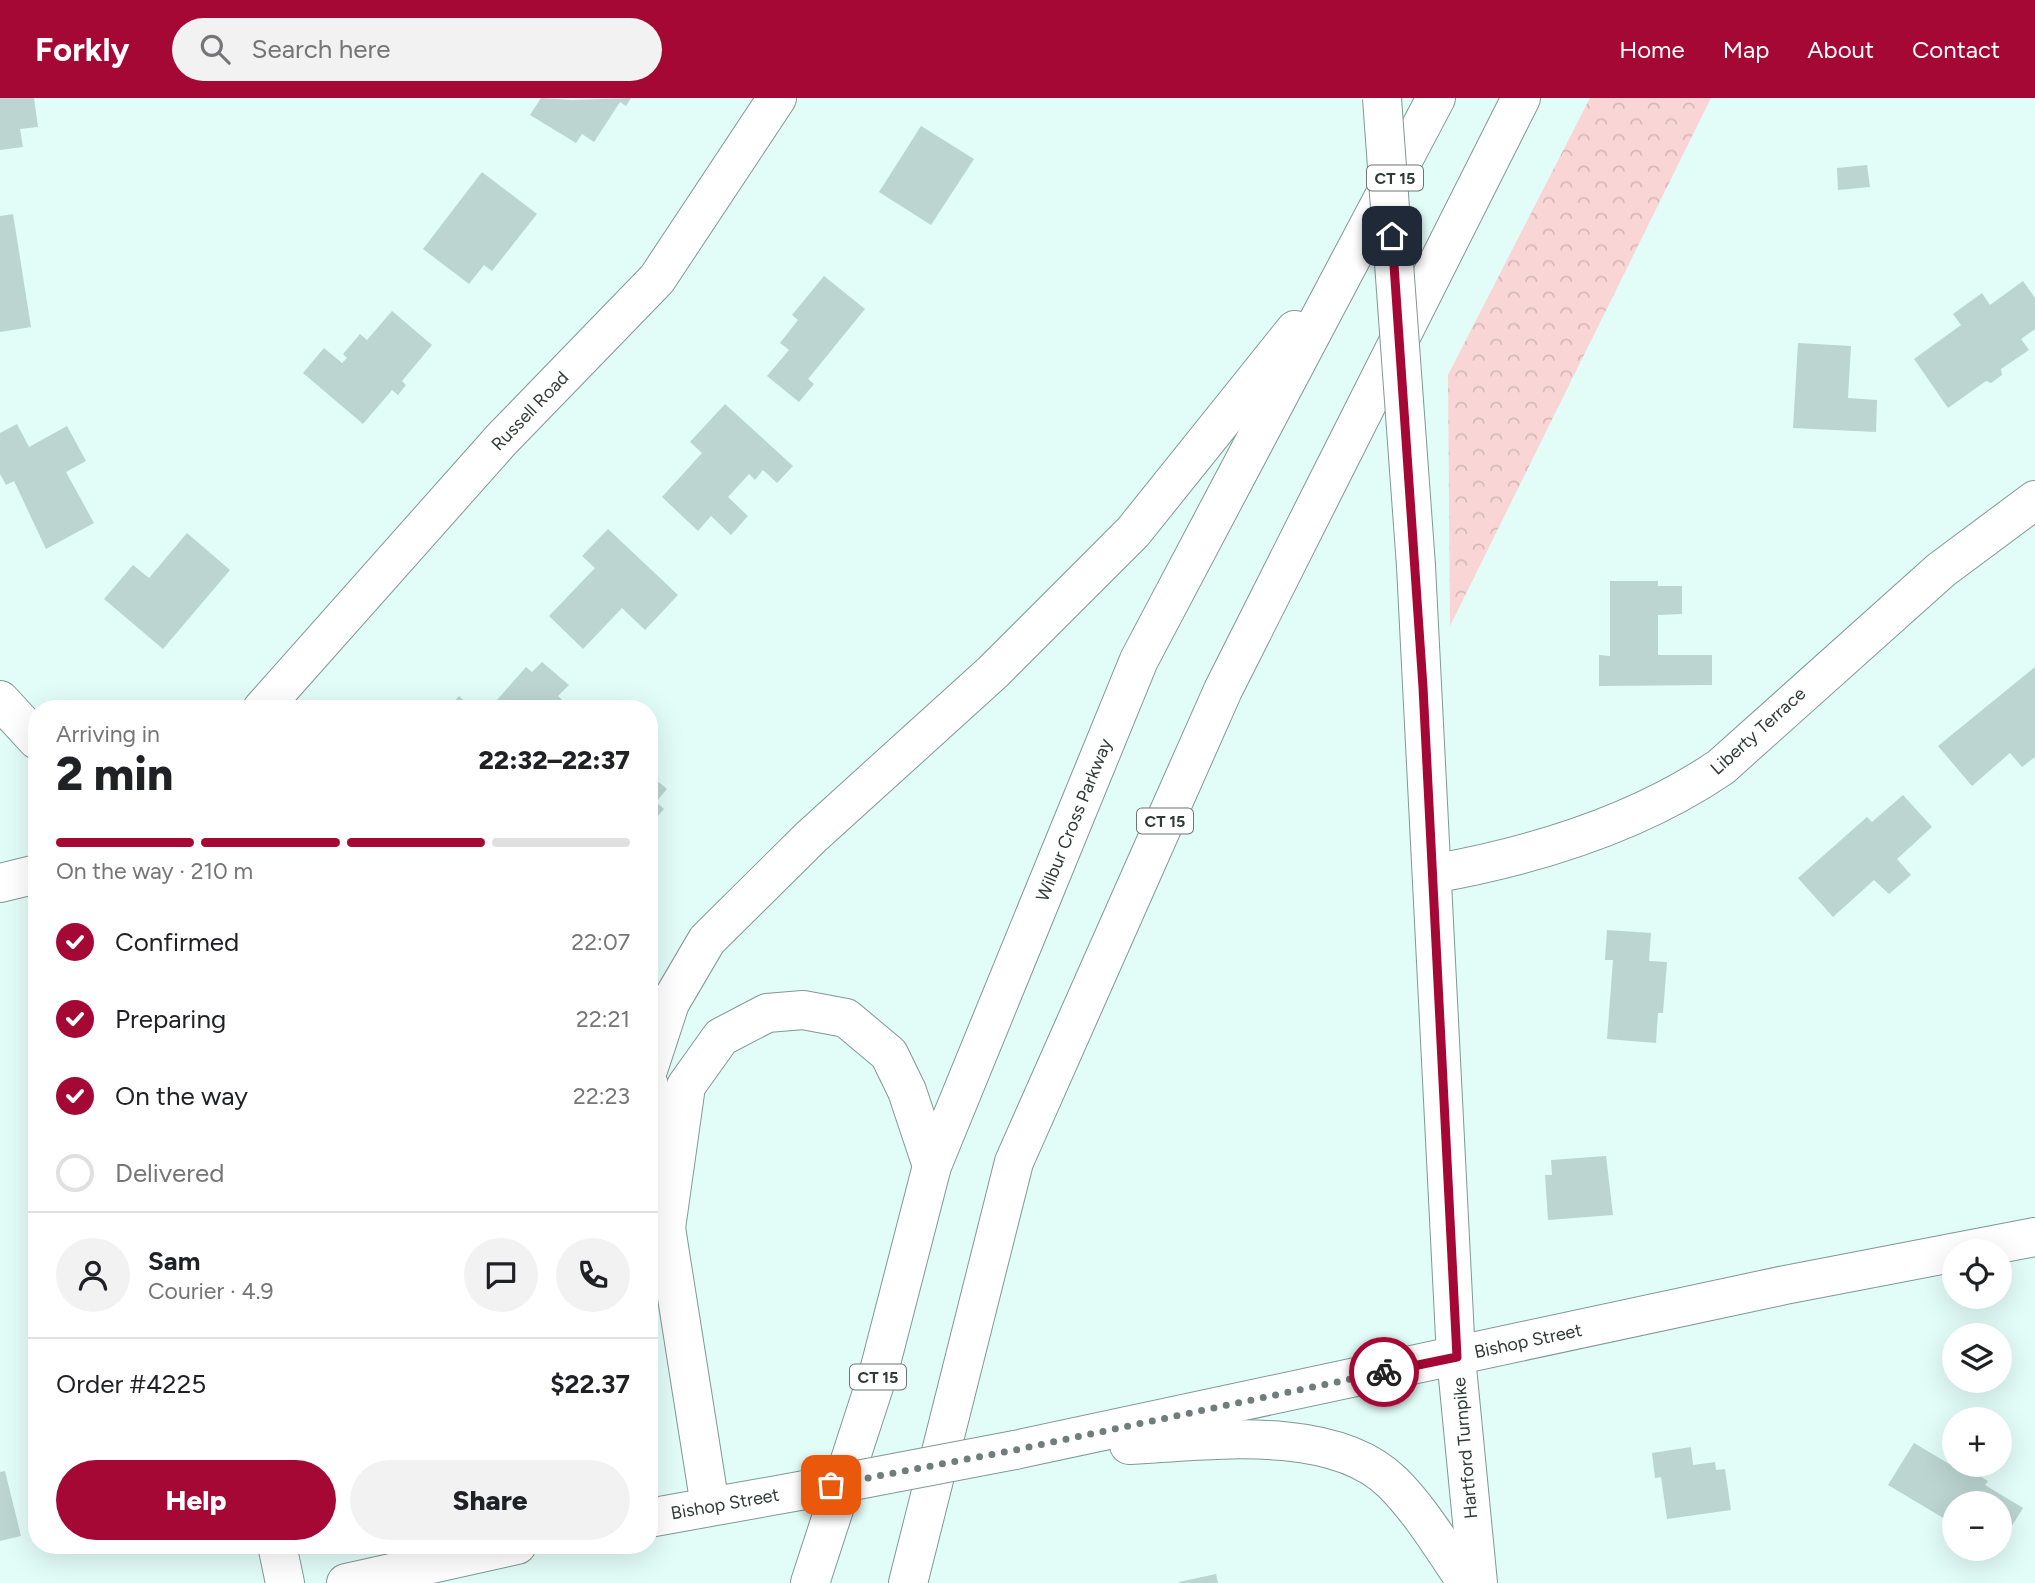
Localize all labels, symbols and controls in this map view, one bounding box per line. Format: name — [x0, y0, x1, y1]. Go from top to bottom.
search box — [172, 18, 662, 81]
text: Forkly — [35, 30, 130, 69]
icon: search — [196, 30, 234, 68]
text: Search here — [252, 33, 390, 65]
text: Home — [1619, 35, 1685, 64]
text: Map — [1723, 35, 1769, 64]
text: About — [1807, 35, 1874, 64]
text: Contact — [1912, 35, 2000, 64]
road number: CT 15 — [1367, 166, 1423, 190]
pin — [1362, 206, 1422, 266]
icon: home — [1373, 217, 1411, 255]
street label: Russell Road — [487, 367, 573, 455]
street label: Liberty Terrace — [1706, 682, 1810, 779]
text: Arriving in — [56, 720, 160, 748]
street label: Wilbur Cross Parkway — [1031, 735, 1117, 905]
text: 22:32–22:37 — [479, 744, 630, 776]
text: 2 min — [56, 746, 173, 802]
road number: CT 15 — [1137, 808, 1193, 834]
text: On the way · 210 m — [56, 857, 253, 885]
icon: check — [56, 923, 94, 961]
text: Confirmed — [115, 926, 239, 958]
text: 22:07 — [571, 928, 630, 956]
icon: check — [56, 1000, 94, 1038]
text: Preparing — [115, 1003, 226, 1035]
text: 22:21 — [576, 1005, 630, 1033]
icon: check — [56, 1077, 94, 1115]
text: On the way — [115, 1080, 248, 1112]
text: 22:23 — [573, 1082, 630, 1110]
text: Delivered — [115, 1157, 224, 1189]
button: person — [56, 1238, 130, 1312]
button: chat — [464, 1238, 538, 1312]
button: phone — [556, 1238, 630, 1312]
map controls — [1942, 1239, 2012, 1561]
button: locate — [1942, 1239, 2012, 1309]
text: Sam — [148, 1245, 200, 1277]
text: Courier · 4.9 — [148, 1277, 274, 1305]
street label: Bishop Street — [1472, 1319, 1584, 1363]
button: layers — [1942, 1323, 2012, 1393]
courier — [1349, 1337, 1419, 1407]
icon: bike — [1365, 1353, 1403, 1391]
road number: CT 15 — [850, 1364, 906, 1390]
text: Order #4225 — [56, 1368, 206, 1400]
text: $22.37 — [550, 1368, 630, 1400]
street label: Hartford Turnpike — [1448, 1376, 1482, 1520]
button: + — [1942, 1407, 2012, 1477]
pin — [801, 1455, 861, 1515]
button: Help — [56, 1460, 336, 1540]
button: Share — [350, 1460, 630, 1540]
icon: bag — [812, 1466, 850, 1504]
street label: Bishop Street — [669, 1484, 781, 1524]
button: − — [1942, 1491, 2012, 1561]

